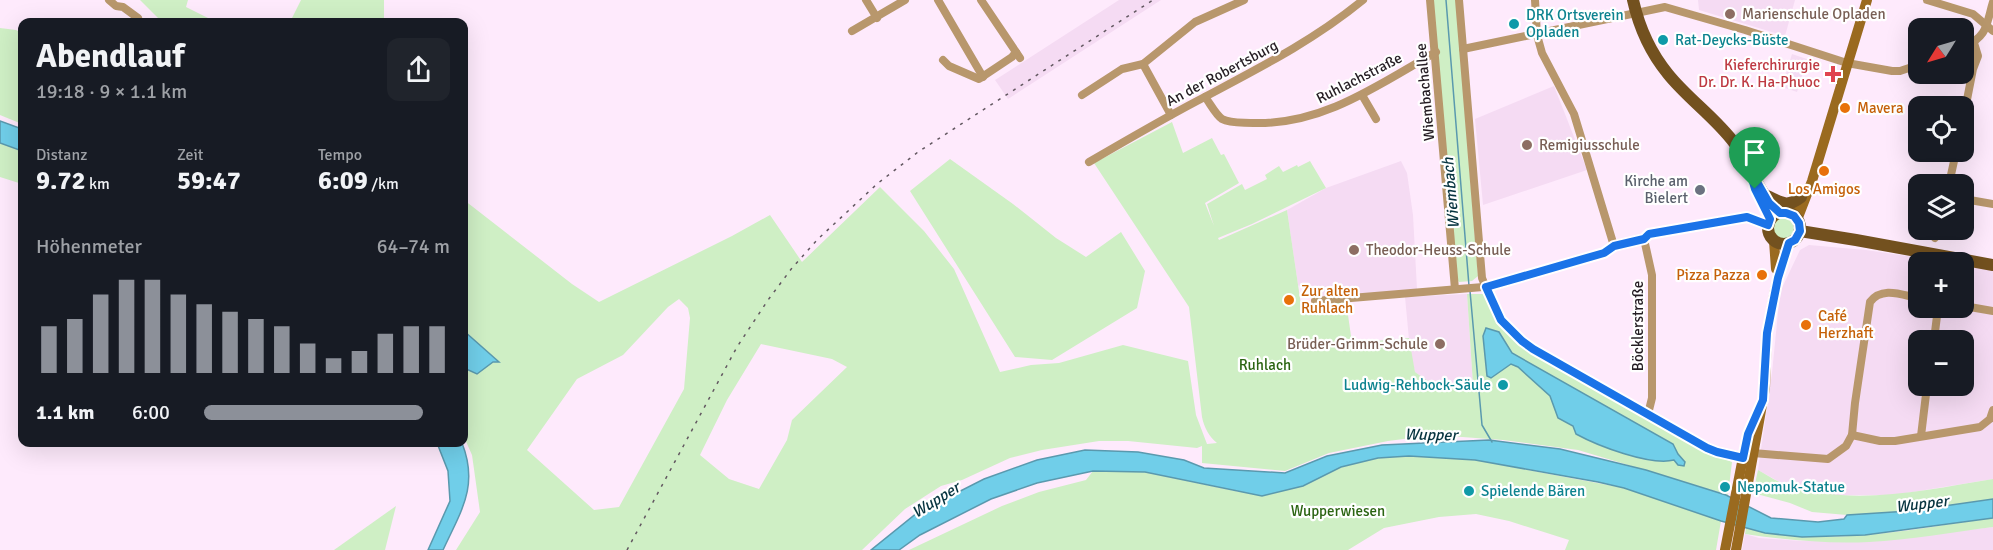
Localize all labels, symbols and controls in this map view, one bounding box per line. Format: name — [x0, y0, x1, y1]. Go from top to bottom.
place label: Marienschule Opladen — [1742, 5, 1886, 23]
place label: DRK Ortsverein Opladen — [1526, 6, 1624, 41]
marker: Marienschule Opladen — [1723, 7, 1737, 21]
marker: DRK Ortsverein Opladen — [1507, 17, 1521, 31]
north arrow — [1908, 18, 1974, 84]
map controls — [1908, 18, 1974, 396]
place label: Rat-Deycks-Büste — [1675, 31, 1789, 49]
marker: Rat-Deycks-Büste — [1656, 33, 1670, 47]
text: Abendlauf — [36, 36, 184, 77]
street label: An der Robertsburg — [1163, 36, 1281, 110]
button: share — [387, 38, 450, 101]
street label: Wiembachallee — [1412, 42, 1438, 142]
street label: Ruhlachstraße — [1313, 49, 1405, 107]
place label: Kieferchirurgie Dr. Dr. K. Ha-Phuoc — [1698, 56, 1820, 91]
marker: Kieferchirurgie Dr. Dr. K. Ha-Phuoc — [1824, 65, 1842, 83]
text: 19:18 · 9 × 1.1 km — [36, 79, 187, 104]
button: locate — [1908, 96, 1974, 162]
place label: Mavera — [1857, 99, 1904, 117]
marker: Mavera — [1838, 101, 1852, 115]
pin — [1729, 127, 1780, 189]
place label: Remigiusschule — [1539, 136, 1640, 154]
icon: arrive — [1738, 136, 1771, 169]
marker: Remigiusschule — [1520, 138, 1534, 152]
text: Distanz — [36, 145, 87, 165]
text: Zeit — [177, 145, 203, 165]
text: Tempo — [318, 145, 362, 165]
water label: Wiembach — [1438, 155, 1464, 229]
marker: Los Amigos — [1817, 164, 1831, 178]
text: 9.72 — [36, 165, 86, 197]
text: 59:47 — [177, 165, 241, 197]
text: 6:09 — [318, 165, 368, 197]
place label: Kirche am Bielert — [1624, 172, 1688, 207]
text: km — [86, 174, 110, 194]
text: /km — [368, 174, 399, 194]
button: layers — [1908, 174, 1974, 240]
place label: Los Amigos — [1788, 180, 1861, 198]
marker: Kirche am Bielert — [1693, 183, 1707, 197]
text: Höhenmeter — [36, 234, 142, 259]
text: 64–74 m — [377, 234, 450, 259]
place label: Theodor-Heuss-Schule — [1366, 241, 1511, 259]
marker: Theodor-Heuss-Schule — [1347, 243, 1361, 257]
button: + — [1908, 252, 1974, 318]
place label: Pizza Pazza — [1676, 266, 1750, 284]
marker: Pizza Pazza — [1755, 268, 1769, 282]
street label: Böcklerstraße — [1629, 281, 1647, 371]
place label: Zur alten Ruhlach — [1301, 282, 1359, 317]
marker: Zur alten Ruhlach — [1282, 293, 1296, 307]
place label: Café Herzhaft — [1818, 307, 1874, 342]
marker: Café Herzhaft — [1799, 318, 1813, 332]
button: − — [1908, 330, 1974, 396]
place label: Brüder-Grimm-Schule — [1287, 335, 1428, 353]
marker: Brüder-Grimm-Schule — [1433, 337, 1447, 351]
park label: Ruhlach — [1239, 356, 1291, 374]
place label: Ludwig-Rehbock-Säule — [1344, 376, 1491, 394]
marker: Ludwig-Rehbock-Säule — [1496, 378, 1510, 392]
text: 1.1 km — [36, 400, 94, 425]
text: 6:00 — [132, 400, 170, 425]
water label: Wupper — [1405, 425, 1460, 445]
water label: Wupper — [908, 476, 965, 522]
place label: Nepomuk-Statue — [1737, 478, 1845, 496]
marker: Nepomuk-Statue — [1718, 480, 1732, 494]
place label: Spielende Bären — [1481, 482, 1585, 500]
marker: Spielende Bären — [1462, 484, 1476, 498]
water label: Wupper — [1895, 491, 1951, 517]
park label: Wupperwiesen — [1291, 502, 1385, 520]

